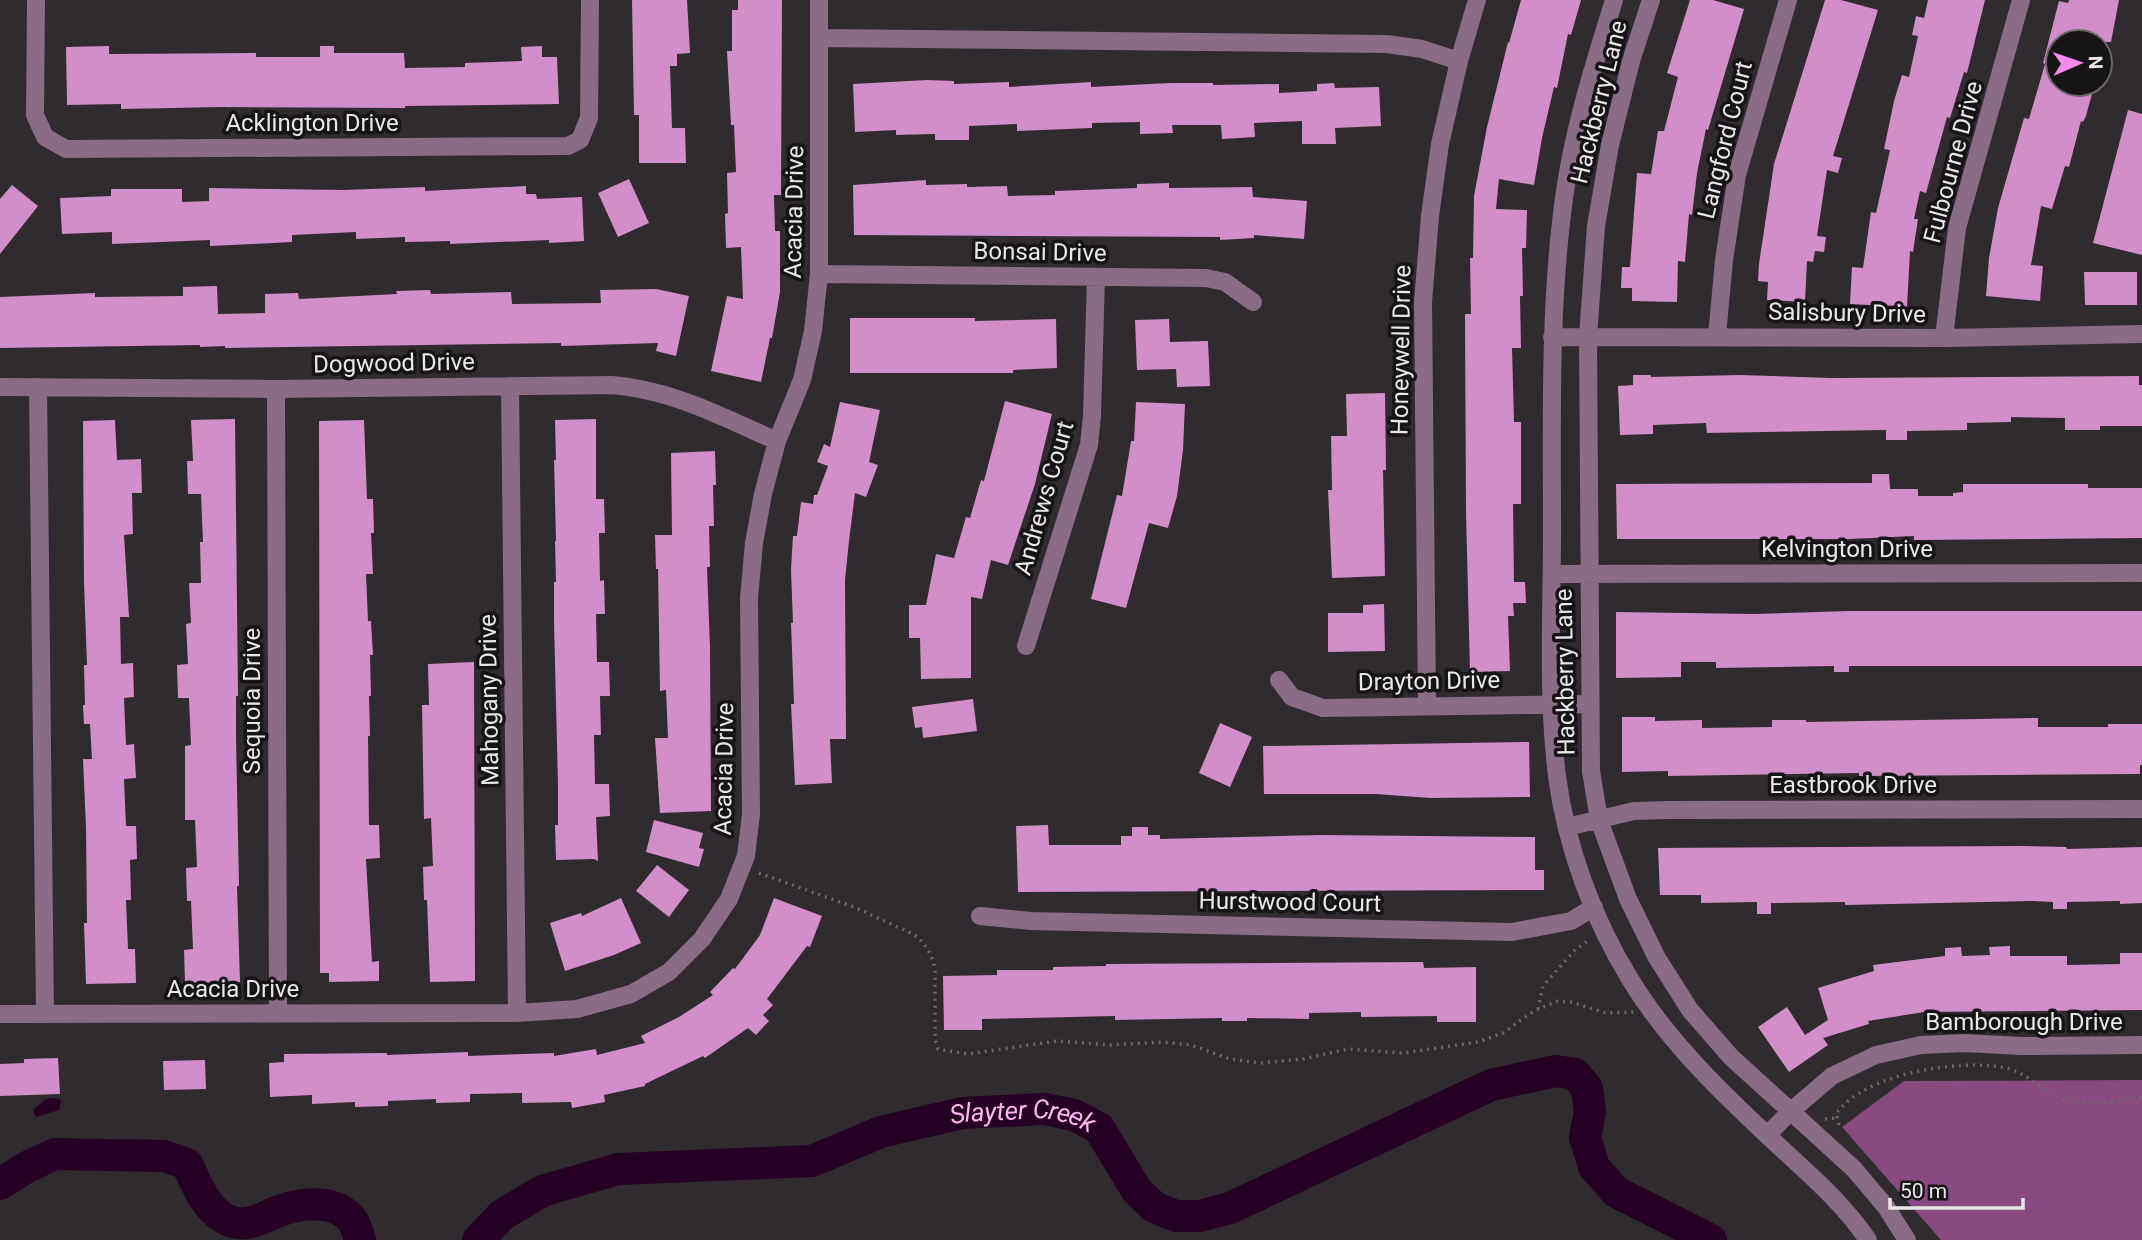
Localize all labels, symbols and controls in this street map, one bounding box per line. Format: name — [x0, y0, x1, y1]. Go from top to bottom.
street label: Hackberry Lane — [1565, 18, 1633, 186]
north arrow — [2044, 28, 2114, 98]
text: N — [2084, 55, 2107, 70]
street label: Langford Court — [1692, 58, 1758, 222]
street label: Fulbourne Drive — [1918, 78, 1988, 246]
street label: Acklington Drive — [225, 109, 399, 137]
street label: Acacia Drive — [779, 145, 809, 279]
street label: Bonsai Drive — [973, 237, 1107, 267]
street label: Honeywell Drive — [1386, 265, 1416, 435]
street label: Salisbury Drive — [1768, 298, 1926, 328]
street label: Dogwood Drive — [313, 348, 475, 378]
street label: Andrews Court — [1009, 418, 1079, 578]
street label: Kelvington Drive — [1761, 535, 1933, 563]
street label: Hackberry Lane — [1550, 588, 1580, 756]
street label: Mahogany Drive — [474, 614, 504, 786]
street label: Sequoia Drive — [238, 628, 266, 774]
street label: Drayton Drive — [1358, 666, 1500, 696]
street label: Acacia Drive — [709, 702, 739, 836]
street label: Eastbrook Drive — [1769, 771, 1937, 799]
street label: Hurstwood Court — [1198, 886, 1382, 918]
street label: Acacia Drive — [167, 975, 299, 1003]
street label: Bamborough Drive — [1925, 1008, 2123, 1036]
water label: Slayter Creek — [947, 1094, 1102, 1139]
scale bar — [1890, 1166, 2023, 1210]
text: 50 m — [1900, 1179, 1947, 1203]

